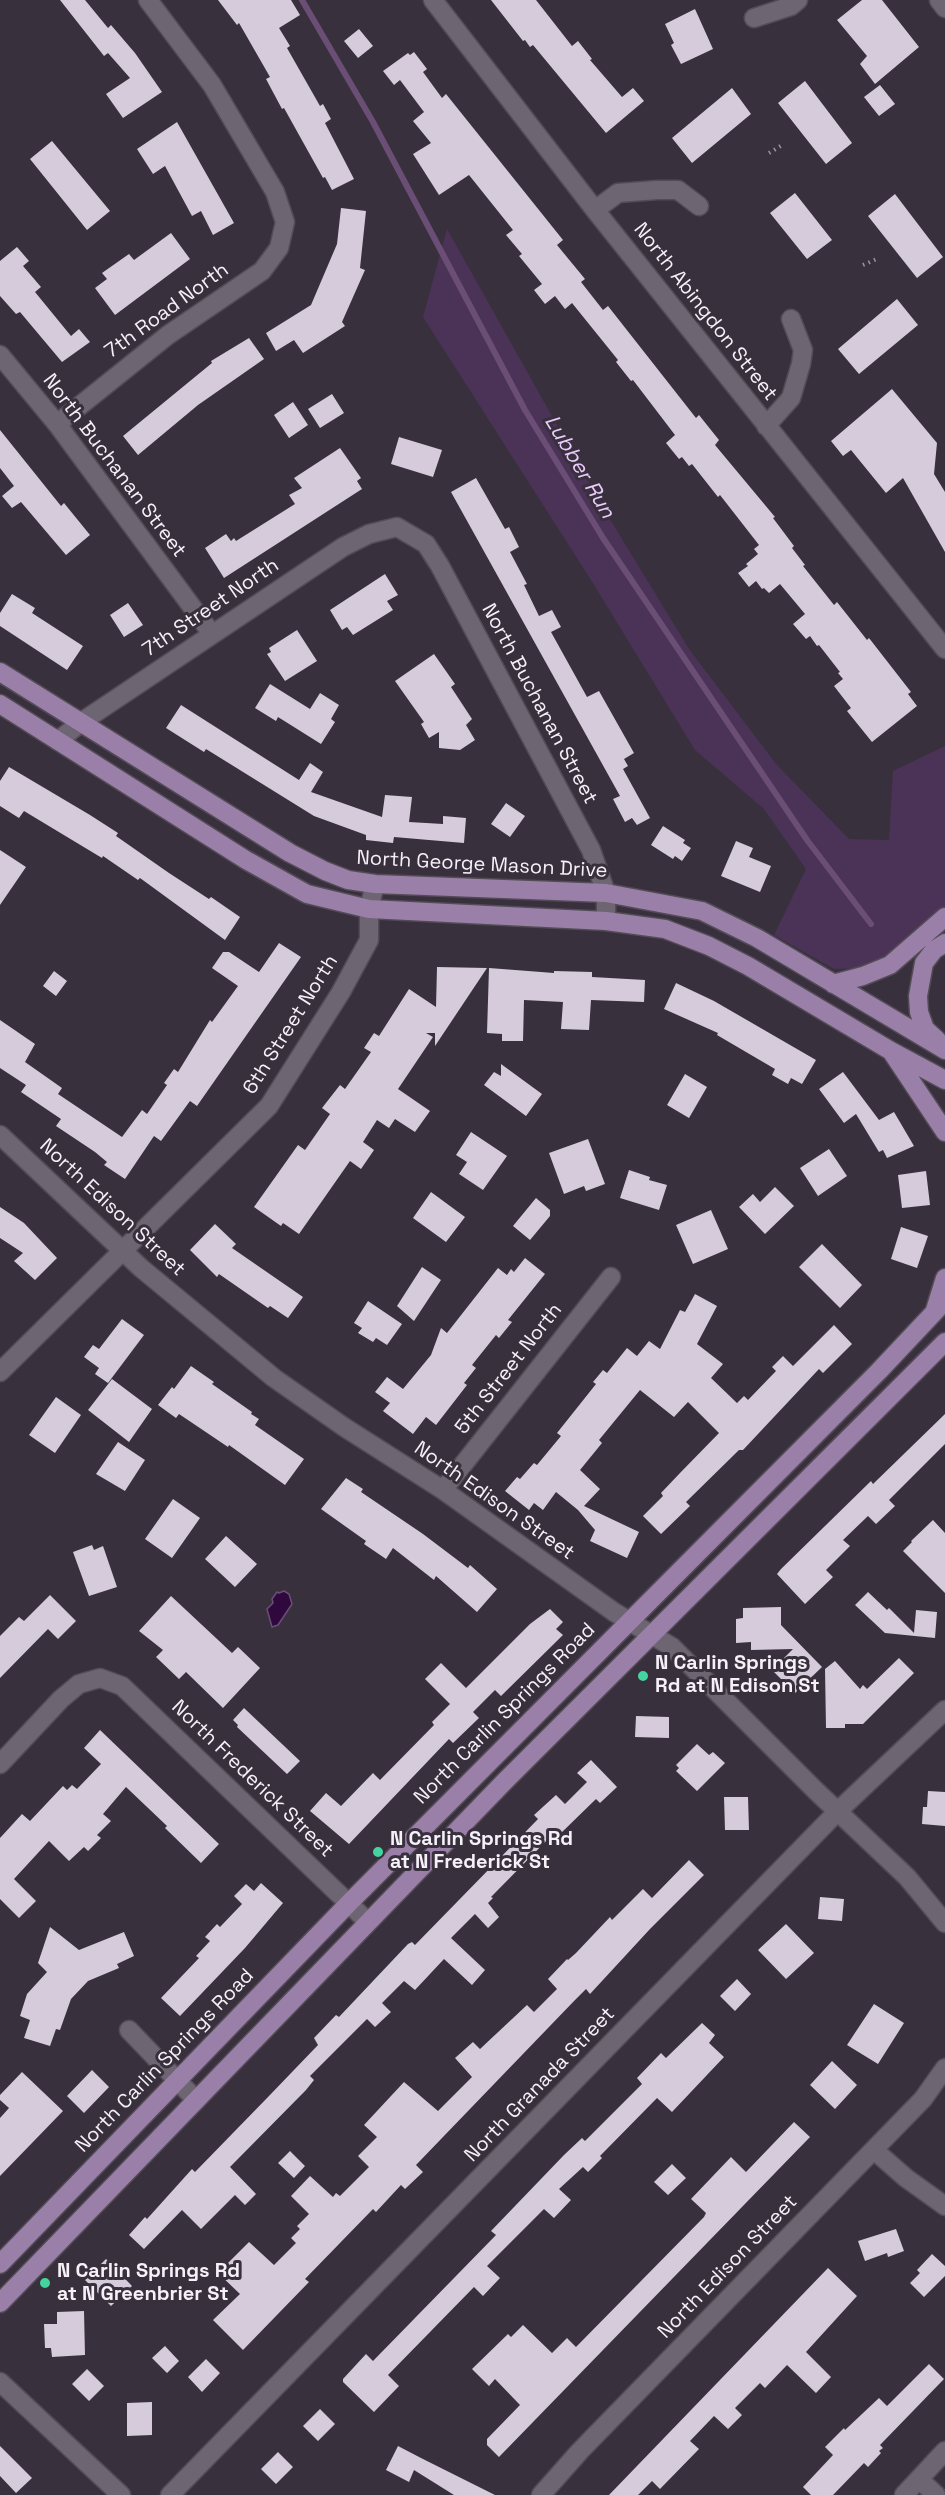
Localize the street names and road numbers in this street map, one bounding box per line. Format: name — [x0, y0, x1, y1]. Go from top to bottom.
street label: North Abingdon Street — [628, 218, 782, 406]
street label: 7th Road North — [101, 258, 233, 364]
street label: North Buchanan Street — [37, 370, 191, 562]
street label: 7th Street North — [138, 554, 284, 662]
street label: North Buchanan Street — [476, 600, 602, 808]
street label: North George Mason Drive — [356, 846, 608, 884]
street label: 6th Street North — [238, 951, 344, 1099]
street label: North Edison Street — [34, 1134, 190, 1282]
street label: 5th Street North — [450, 1299, 568, 1439]
street label: North Edison Street — [409, 1437, 579, 1565]
street label: North Carlin Springs Road — [409, 1618, 601, 1810]
street label: North Frederick Street — [166, 1695, 338, 1863]
street label: North Carlin Springs Road — [71, 1964, 259, 2158]
street label: North Granada Street — [460, 2003, 620, 2167]
street label: North Edison Street — [653, 2190, 803, 2344]

